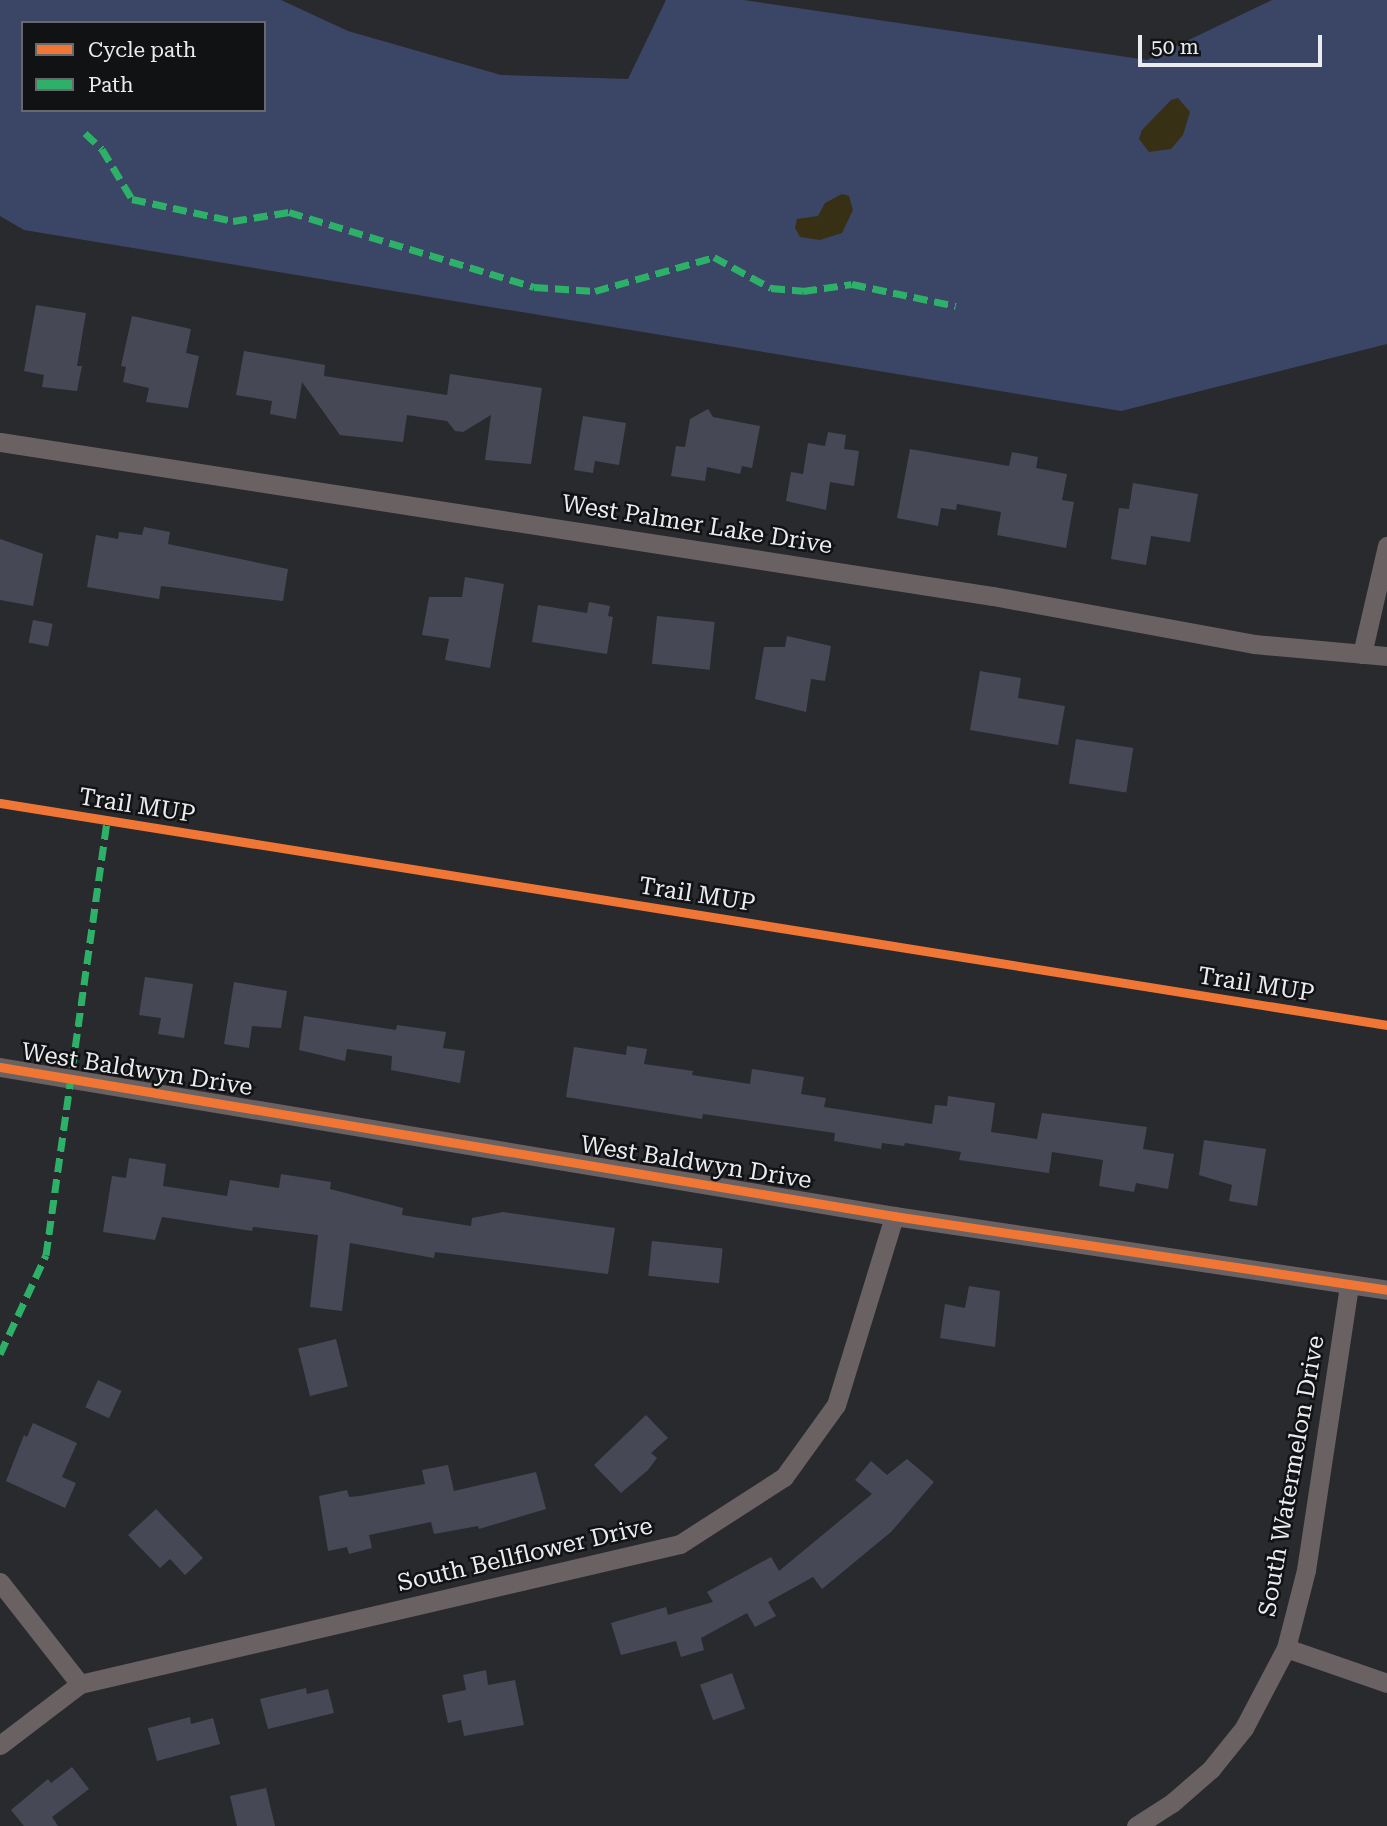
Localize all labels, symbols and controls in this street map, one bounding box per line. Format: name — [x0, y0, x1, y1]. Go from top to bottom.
legend — [21, 21, 266, 112]
scale bar — [1142, 21, 1326, 65]
text: 50 m — [1151, 35, 1199, 59]
text: Cycle path — [88, 38, 196, 62]
text: Path — [88, 73, 134, 97]
street label: West Palmer Lake Drive — [560, 489, 834, 561]
street label: Trail MUP — [77, 783, 197, 829]
street label: Trail MUP — [637, 872, 757, 918]
street label: Trail MUP — [1196, 962, 1316, 1008]
street label: West Baldwyn Drive — [19, 1038, 255, 1102]
street label: West Baldwyn Drive — [578, 1131, 814, 1195]
street label: South Watermelon Drive — [1253, 1333, 1331, 1619]
street label: South Bellflower Drive — [395, 1512, 655, 1598]

